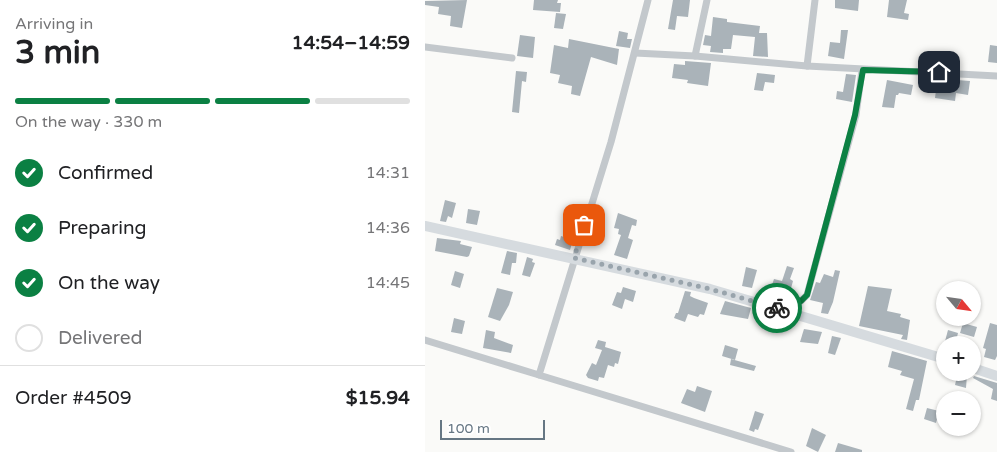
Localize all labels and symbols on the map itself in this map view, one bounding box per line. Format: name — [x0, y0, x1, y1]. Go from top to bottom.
pin — [918, 51, 960, 93]
pin — [563, 204, 605, 246]
north arrow — [936, 281, 981, 326]
courier — [752, 283, 802, 333]
scale bar — [440, 417, 545, 440]

